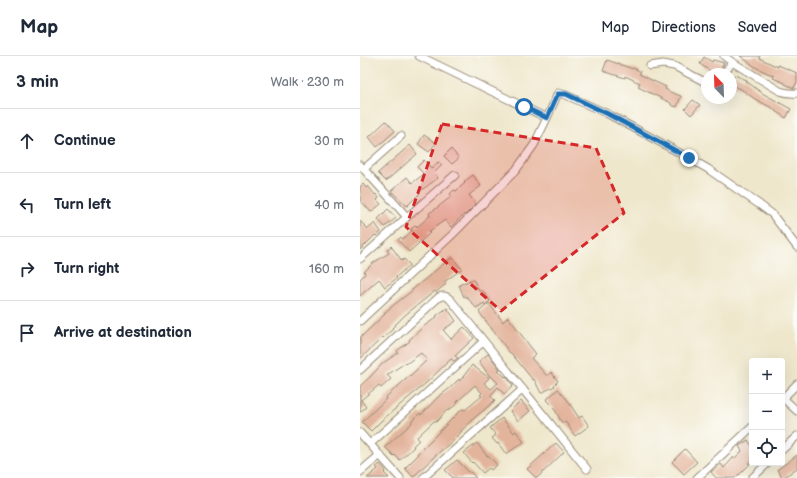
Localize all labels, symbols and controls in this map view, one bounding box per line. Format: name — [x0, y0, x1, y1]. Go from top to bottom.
text: Map — [20, 16, 58, 39]
text: Map — [601, 19, 629, 36]
text: Directions — [651, 19, 716, 36]
text: Saved — [738, 19, 777, 36]
north arrow — [701, 68, 737, 104]
text: 3 min — [16, 72, 59, 92]
text: Walk · 230 m — [270, 74, 344, 90]
route start — [515, 98, 533, 116]
icon: ahead — [16, 130, 38, 152]
text: Continue — [54, 131, 116, 150]
text: 30 m — [314, 133, 344, 149]
route end — [680, 149, 698, 167]
icon: left — [16, 194, 38, 216]
text: Turn left — [54, 195, 111, 214]
text: 40 m — [314, 197, 344, 213]
icon: right — [16, 258, 38, 280]
text: Turn right — [54, 259, 119, 278]
text: 160 m — [309, 261, 344, 277]
icon: arrive — [16, 322, 38, 344]
text: Arrive at destination — [54, 323, 192, 342]
map controls — [749, 358, 785, 466]
button: + — [749, 358, 785, 394]
button: − — [749, 394, 785, 430]
button: locate — [749, 430, 785, 466]

